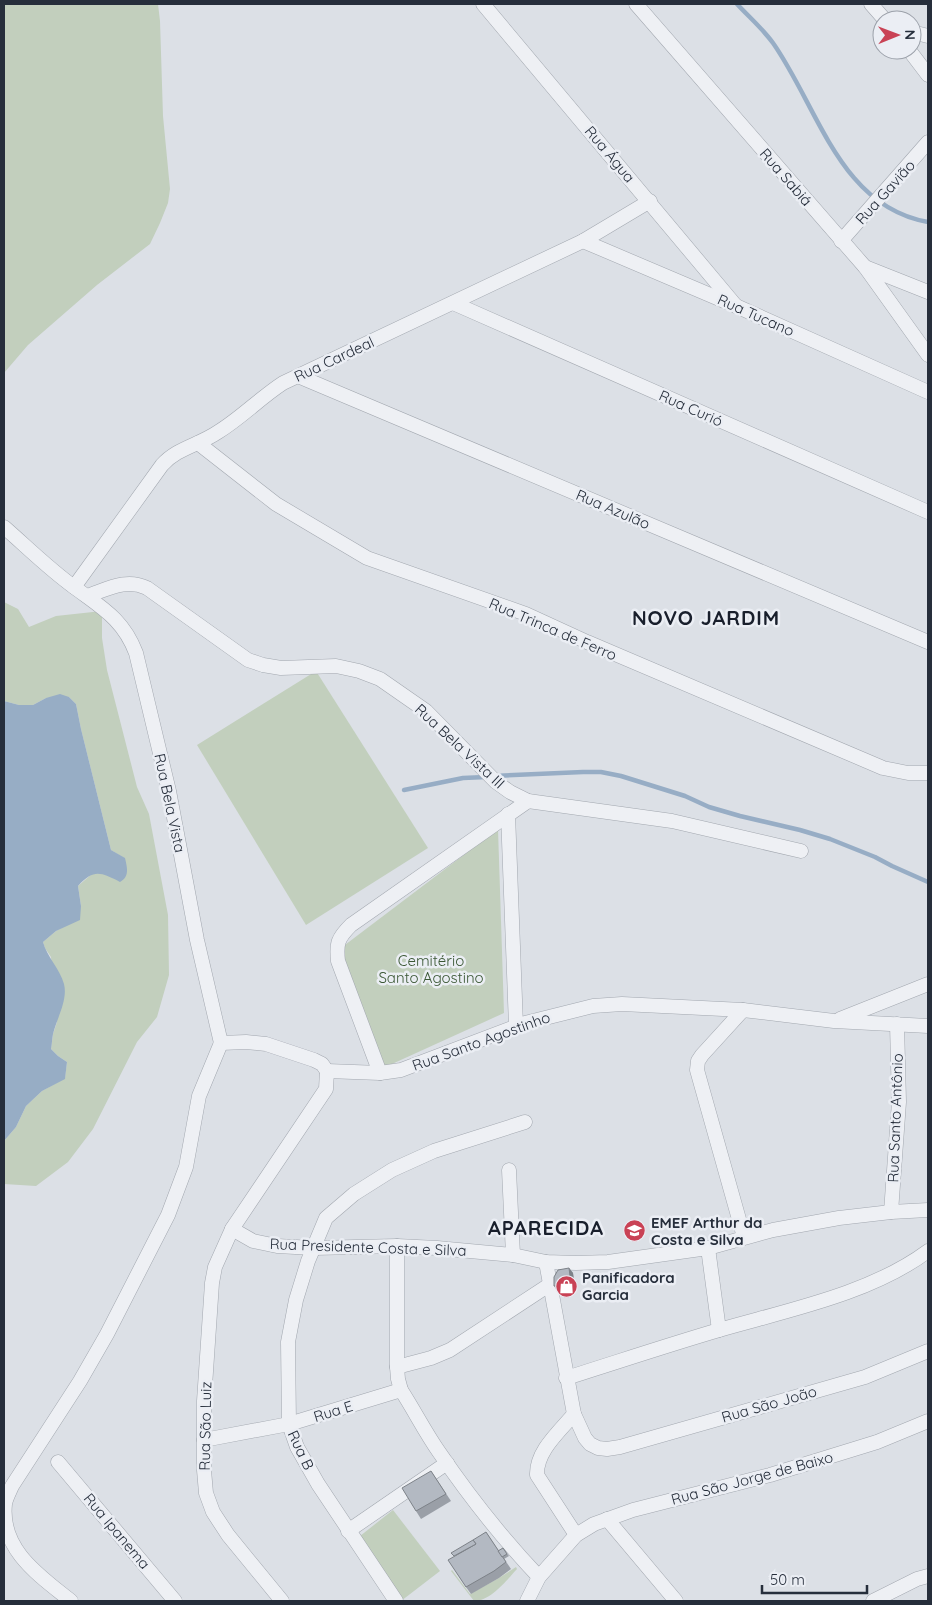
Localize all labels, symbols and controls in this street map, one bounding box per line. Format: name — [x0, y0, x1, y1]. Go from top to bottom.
north arrow — [872, 10, 922, 60]
text: N — [901, 29, 919, 40]
street label: Rua Água — [581, 122, 639, 186]
street label: Rua Sabiá — [756, 144, 816, 210]
street label: Rua Gavião — [851, 156, 919, 228]
street label: Rua Tucano — [715, 290, 797, 340]
street label: Rua Cardeal — [291, 332, 377, 386]
street label: Rua Curió — [656, 385, 726, 431]
street label: Rua Azulão — [573, 485, 653, 533]
street label: Rua Trinca de Ferro — [486, 593, 620, 665]
district label: NOVO JARDIM — [632, 605, 780, 630]
street label: Rua Bela Vista III — [411, 699, 509, 793]
street label: Rua Bela Vista — [150, 752, 190, 854]
park label: Cemitério Santo Agostino — [378, 951, 484, 987]
street label: Rua Santo Agostinho — [409, 1007, 553, 1075]
street label: Rua Santo Antônio — [883, 1053, 907, 1183]
place label: EMEF Arthur da Costa e Silva — [651, 1213, 762, 1249]
district label: APARECIDA — [488, 1215, 604, 1240]
school or university icon: EMEF Arthur da Costa e Silva — [623, 1219, 647, 1243]
street label: Rua Presidente Costa e Silva — [269, 1234, 467, 1260]
place label: Panificadora Garcia — [582, 1268, 675, 1304]
shop icon: Panificadora Garcia — [554, 1274, 578, 1298]
street label: Rua São Luiz — [195, 1381, 215, 1471]
street label: Rua São João — [719, 1381, 819, 1427]
street label: Rua E — [311, 1396, 355, 1426]
street label: Rua B — [284, 1427, 318, 1473]
street label: Rua São Jorge de Baixo — [669, 1447, 835, 1509]
street label: Rua Ipanema — [80, 1489, 154, 1573]
scale bar — [762, 1562, 867, 1594]
text: 50 m — [770, 1570, 805, 1589]

